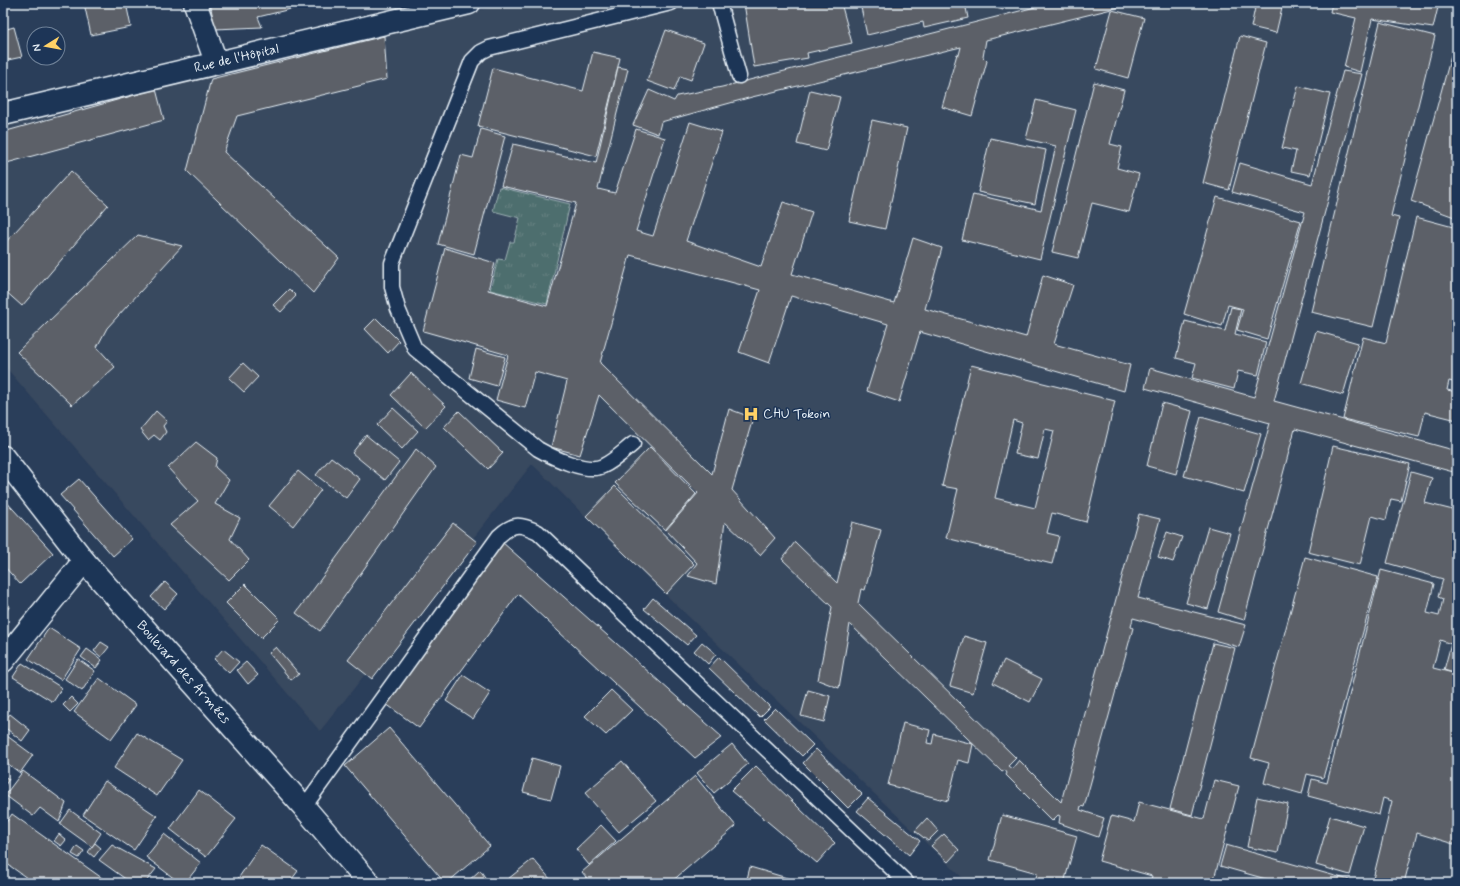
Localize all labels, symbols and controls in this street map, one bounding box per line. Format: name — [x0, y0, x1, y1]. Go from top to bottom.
north arrow — [26, 26, 66, 66]
street label: Rue de l'Hôpital — [192, 40, 281, 77]
text: N — [30, 43, 45, 53]
hospital icon: CHU Tokoin — [742, 405, 760, 423]
place label: CHU Tokoin — [763, 405, 830, 423]
street label: Boulevard des Armées — [132, 617, 234, 728]

